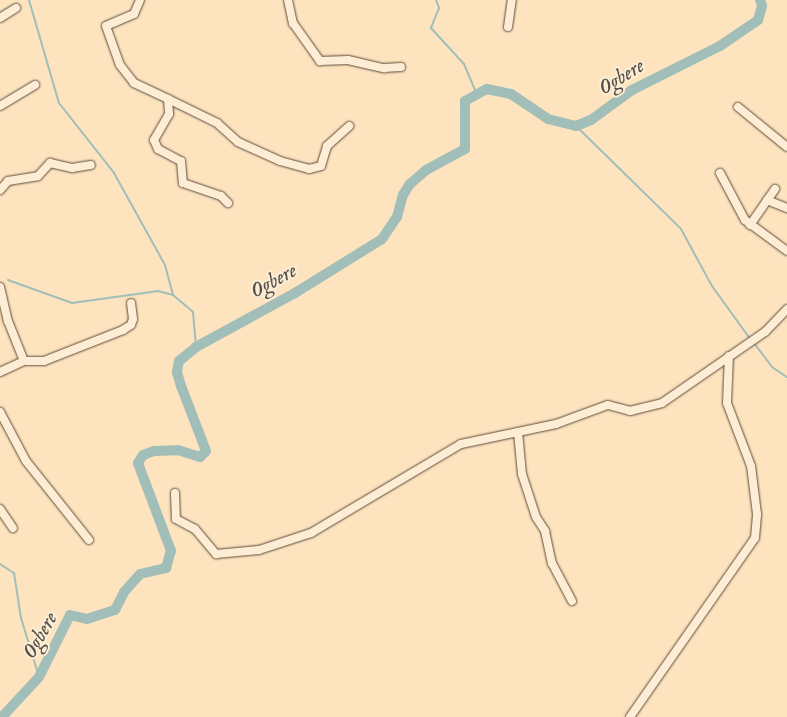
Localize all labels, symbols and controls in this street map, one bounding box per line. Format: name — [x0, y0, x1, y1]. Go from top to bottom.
water label: Ogbere — [594, 54, 650, 102]
water label: Ogbere — [246, 259, 302, 305]
water label: Ogbere — [18, 608, 64, 664]

